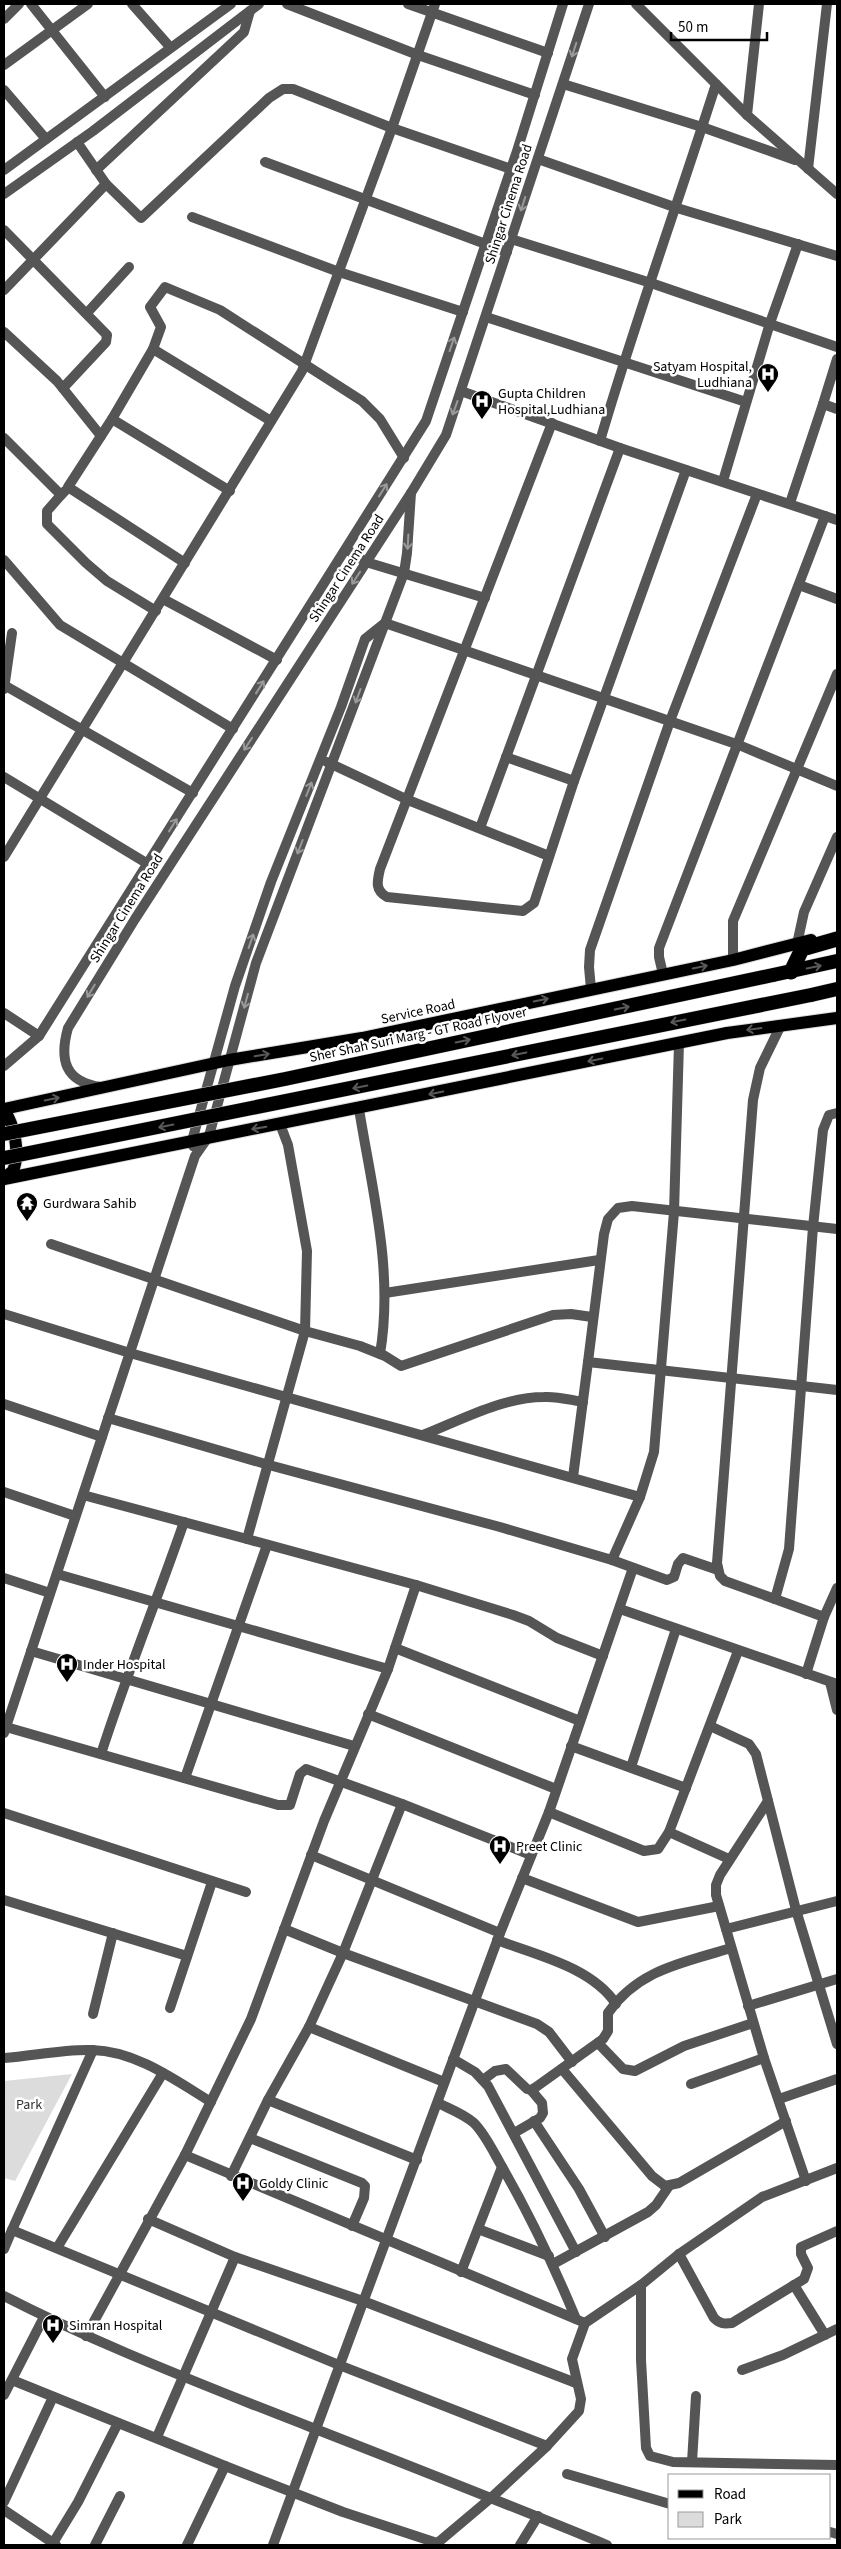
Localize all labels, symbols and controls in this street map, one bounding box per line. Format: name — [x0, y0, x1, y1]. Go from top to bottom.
scale bar — [671, 10, 767, 42]
text: 50 m — [678, 17, 708, 38]
one-way arrow — [569, 42, 578, 57]
street label: Shingar Cinema Road — [480, 142, 538, 267]
one-way arrow — [518, 196, 527, 212]
one-way arrow — [448, 337, 458, 353]
place label: Satyam Hospital, Ludhiana — [653, 357, 752, 393]
hospital icon: Satyam Hospital, Ludhiana — [756, 362, 780, 393]
place label: Gupta Children Hospital,Ludhiana — [498, 384, 605, 420]
hospital icon: Gupta Children Hospital,Ludhiana — [470, 389, 494, 420]
one-way arrow — [450, 400, 459, 416]
one-way arrow — [379, 484, 389, 498]
street label: Shingar Cinema Road — [304, 511, 389, 627]
one-way arrow — [403, 534, 412, 550]
one-way arrow — [351, 571, 361, 585]
one-way arrow — [255, 681, 265, 695]
one-way arrow — [353, 687, 362, 703]
one-way arrow — [243, 736, 253, 750]
one-way arrow — [305, 782, 314, 797]
one-way arrow — [169, 818, 179, 832]
one-way arrow — [295, 839, 304, 855]
street label: Shingar Cinema Road — [85, 850, 169, 967]
one-way arrow — [247, 934, 256, 949]
one-way arrow — [692, 961, 708, 971]
one-way arrow — [806, 961, 822, 971]
one-way arrow — [86, 983, 96, 997]
one-way arrow — [241, 992, 250, 1008]
street label: Service Road — [379, 994, 457, 1030]
one-way arrow — [533, 994, 549, 1004]
street label: Sher Shah Suri Marg - GT Road Flyover — [308, 1002, 529, 1068]
one-way arrow — [614, 1003, 630, 1012]
one-way arrow — [670, 1017, 686, 1027]
one-way arrow — [747, 1025, 763, 1035]
one-way arrow — [455, 1036, 471, 1046]
one-way arrow — [253, 1049, 269, 1059]
one-way arrow — [511, 1050, 527, 1059]
one-way arrow — [587, 1055, 603, 1065]
one-way arrow — [352, 1083, 368, 1092]
one-way arrow — [428, 1088, 444, 1098]
one-way arrow — [43, 1094, 59, 1104]
one-way arrow — [158, 1122, 174, 1131]
one-way arrow — [251, 1123, 267, 1133]
temple icon: Gurdwara Sahib — [15, 1191, 39, 1222]
place label: Gurdwara Sahib — [43, 1194, 137, 1214]
hospital icon: Inder Hospital — [55, 1652, 79, 1683]
place label: Inder Hospital — [83, 1655, 166, 1675]
hospital icon: Preet Clinic — [488, 1834, 512, 1865]
place label: Preet Clinic — [516, 1837, 583, 1857]
park label: Park — [16, 2095, 42, 2115]
hospital icon: Goldy Clinic — [231, 2171, 255, 2202]
place label: Goldy Clinic — [259, 2174, 329, 2194]
hospital icon: Simran Hospital — [41, 2313, 65, 2344]
place label: Simran Hospital — [69, 2316, 163, 2336]
legend — [668, 2474, 831, 2539]
text: Road — [714, 2484, 746, 2505]
text: Park — [714, 2509, 743, 2530]

